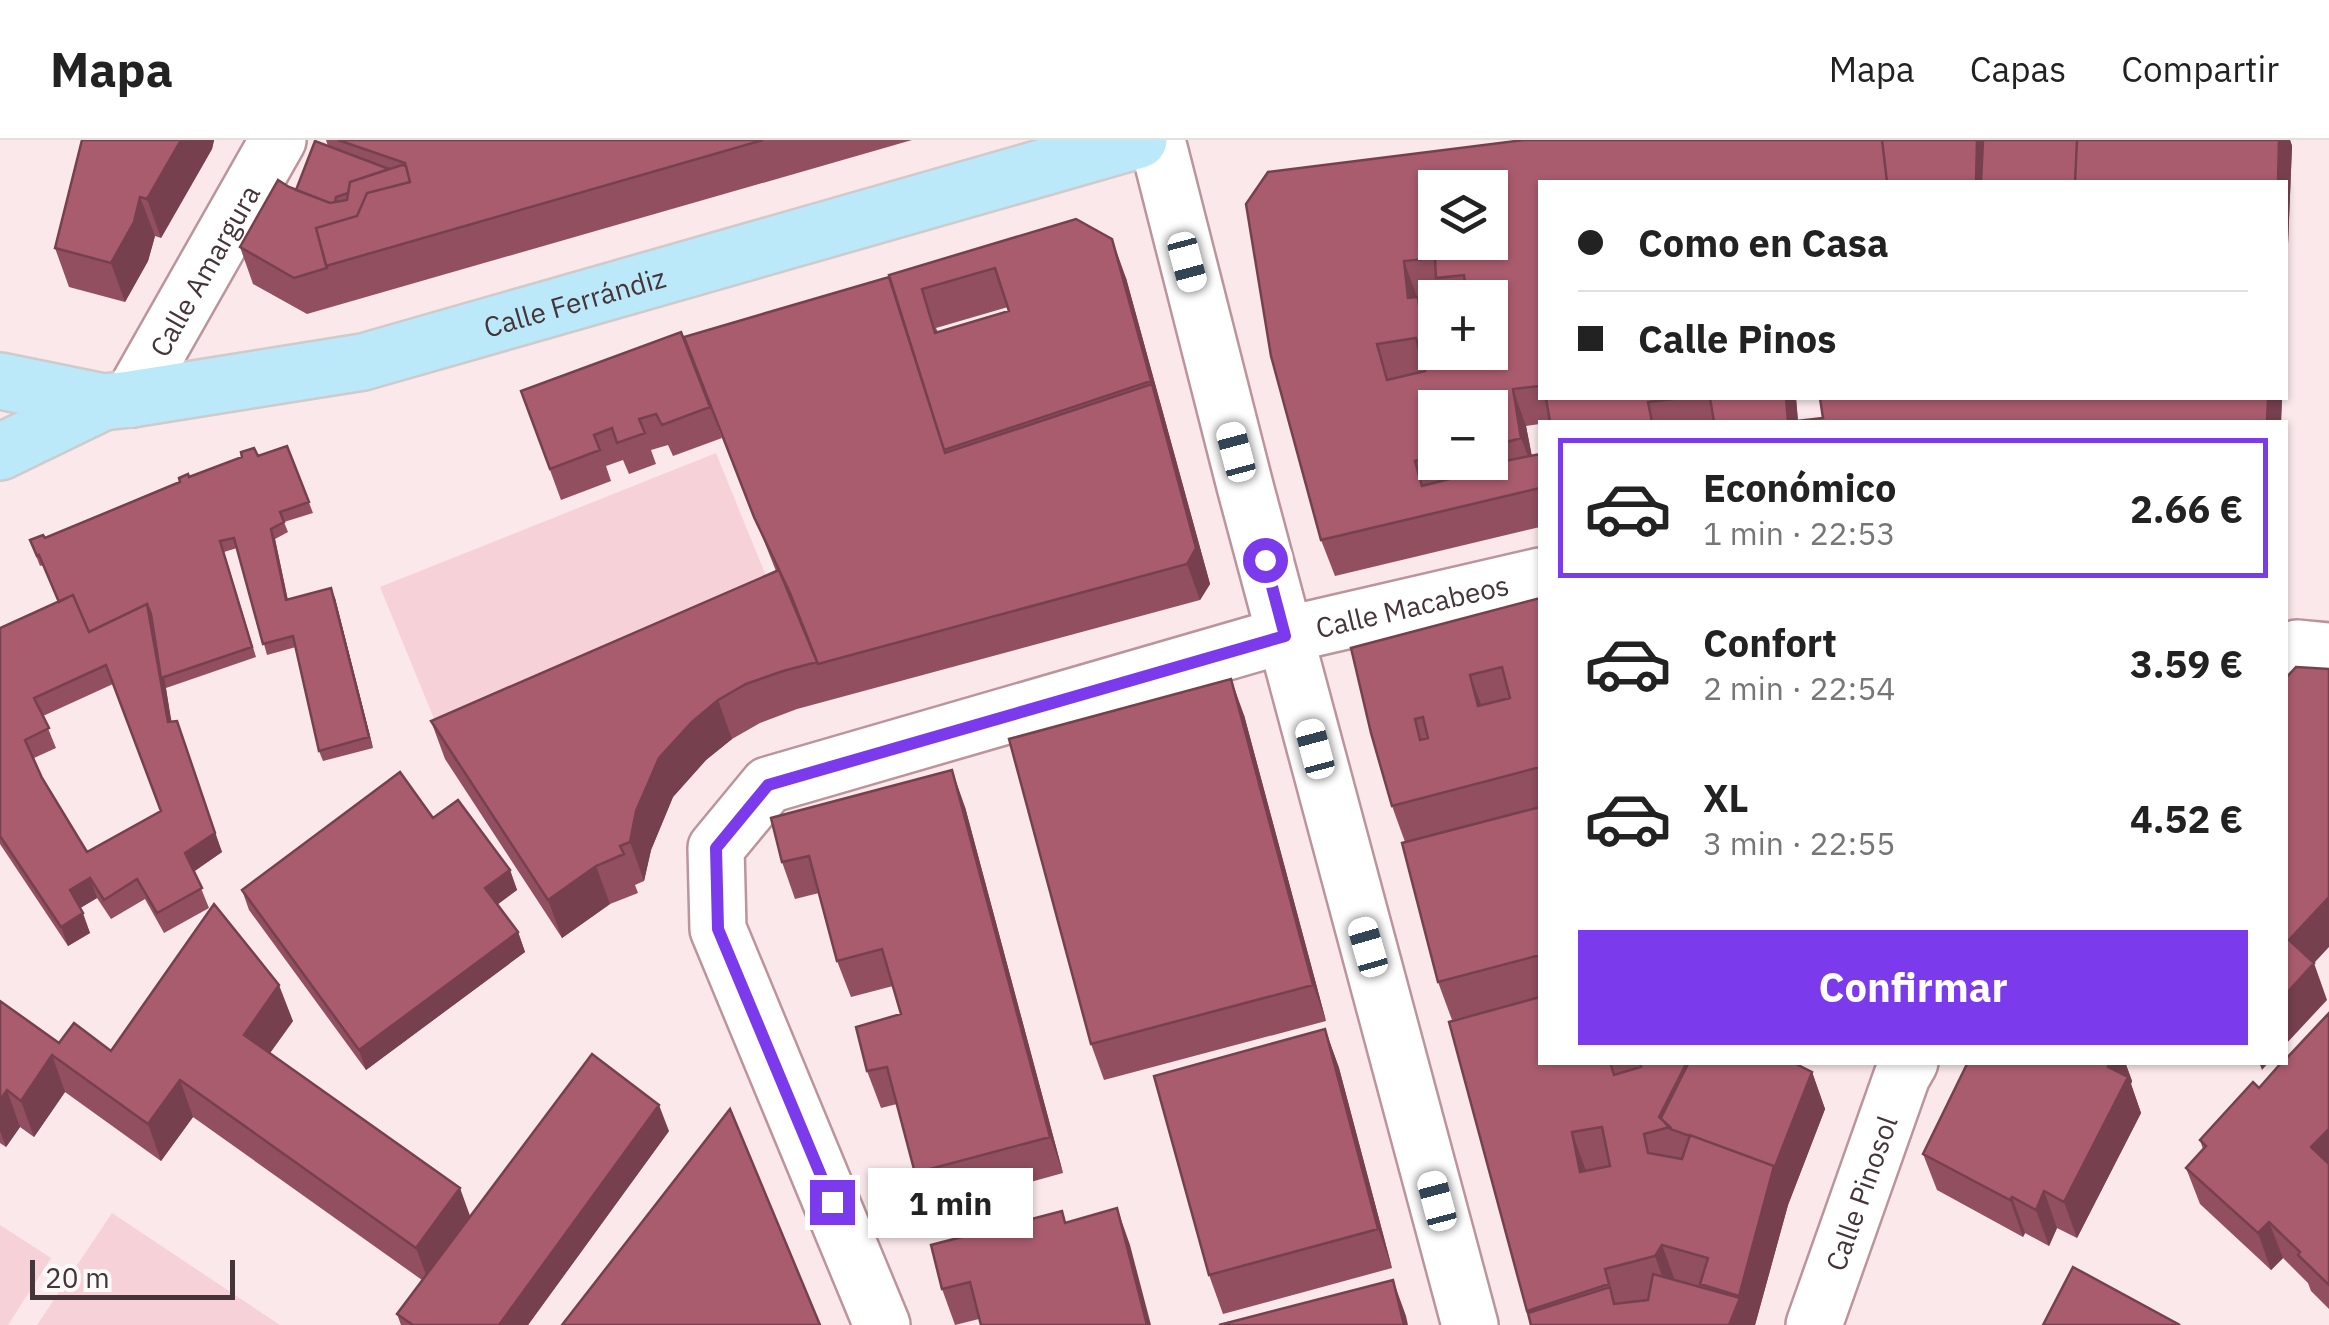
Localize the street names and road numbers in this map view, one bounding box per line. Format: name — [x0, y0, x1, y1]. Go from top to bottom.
street label: Calle Amargura — [141, 178, 268, 363]
street label: Calle Ferrándiz — [479, 258, 669, 345]
street label: Calle Macabeos — [1312, 565, 1512, 646]
street label: Calle Pinosol — [1816, 1110, 1905, 1276]

